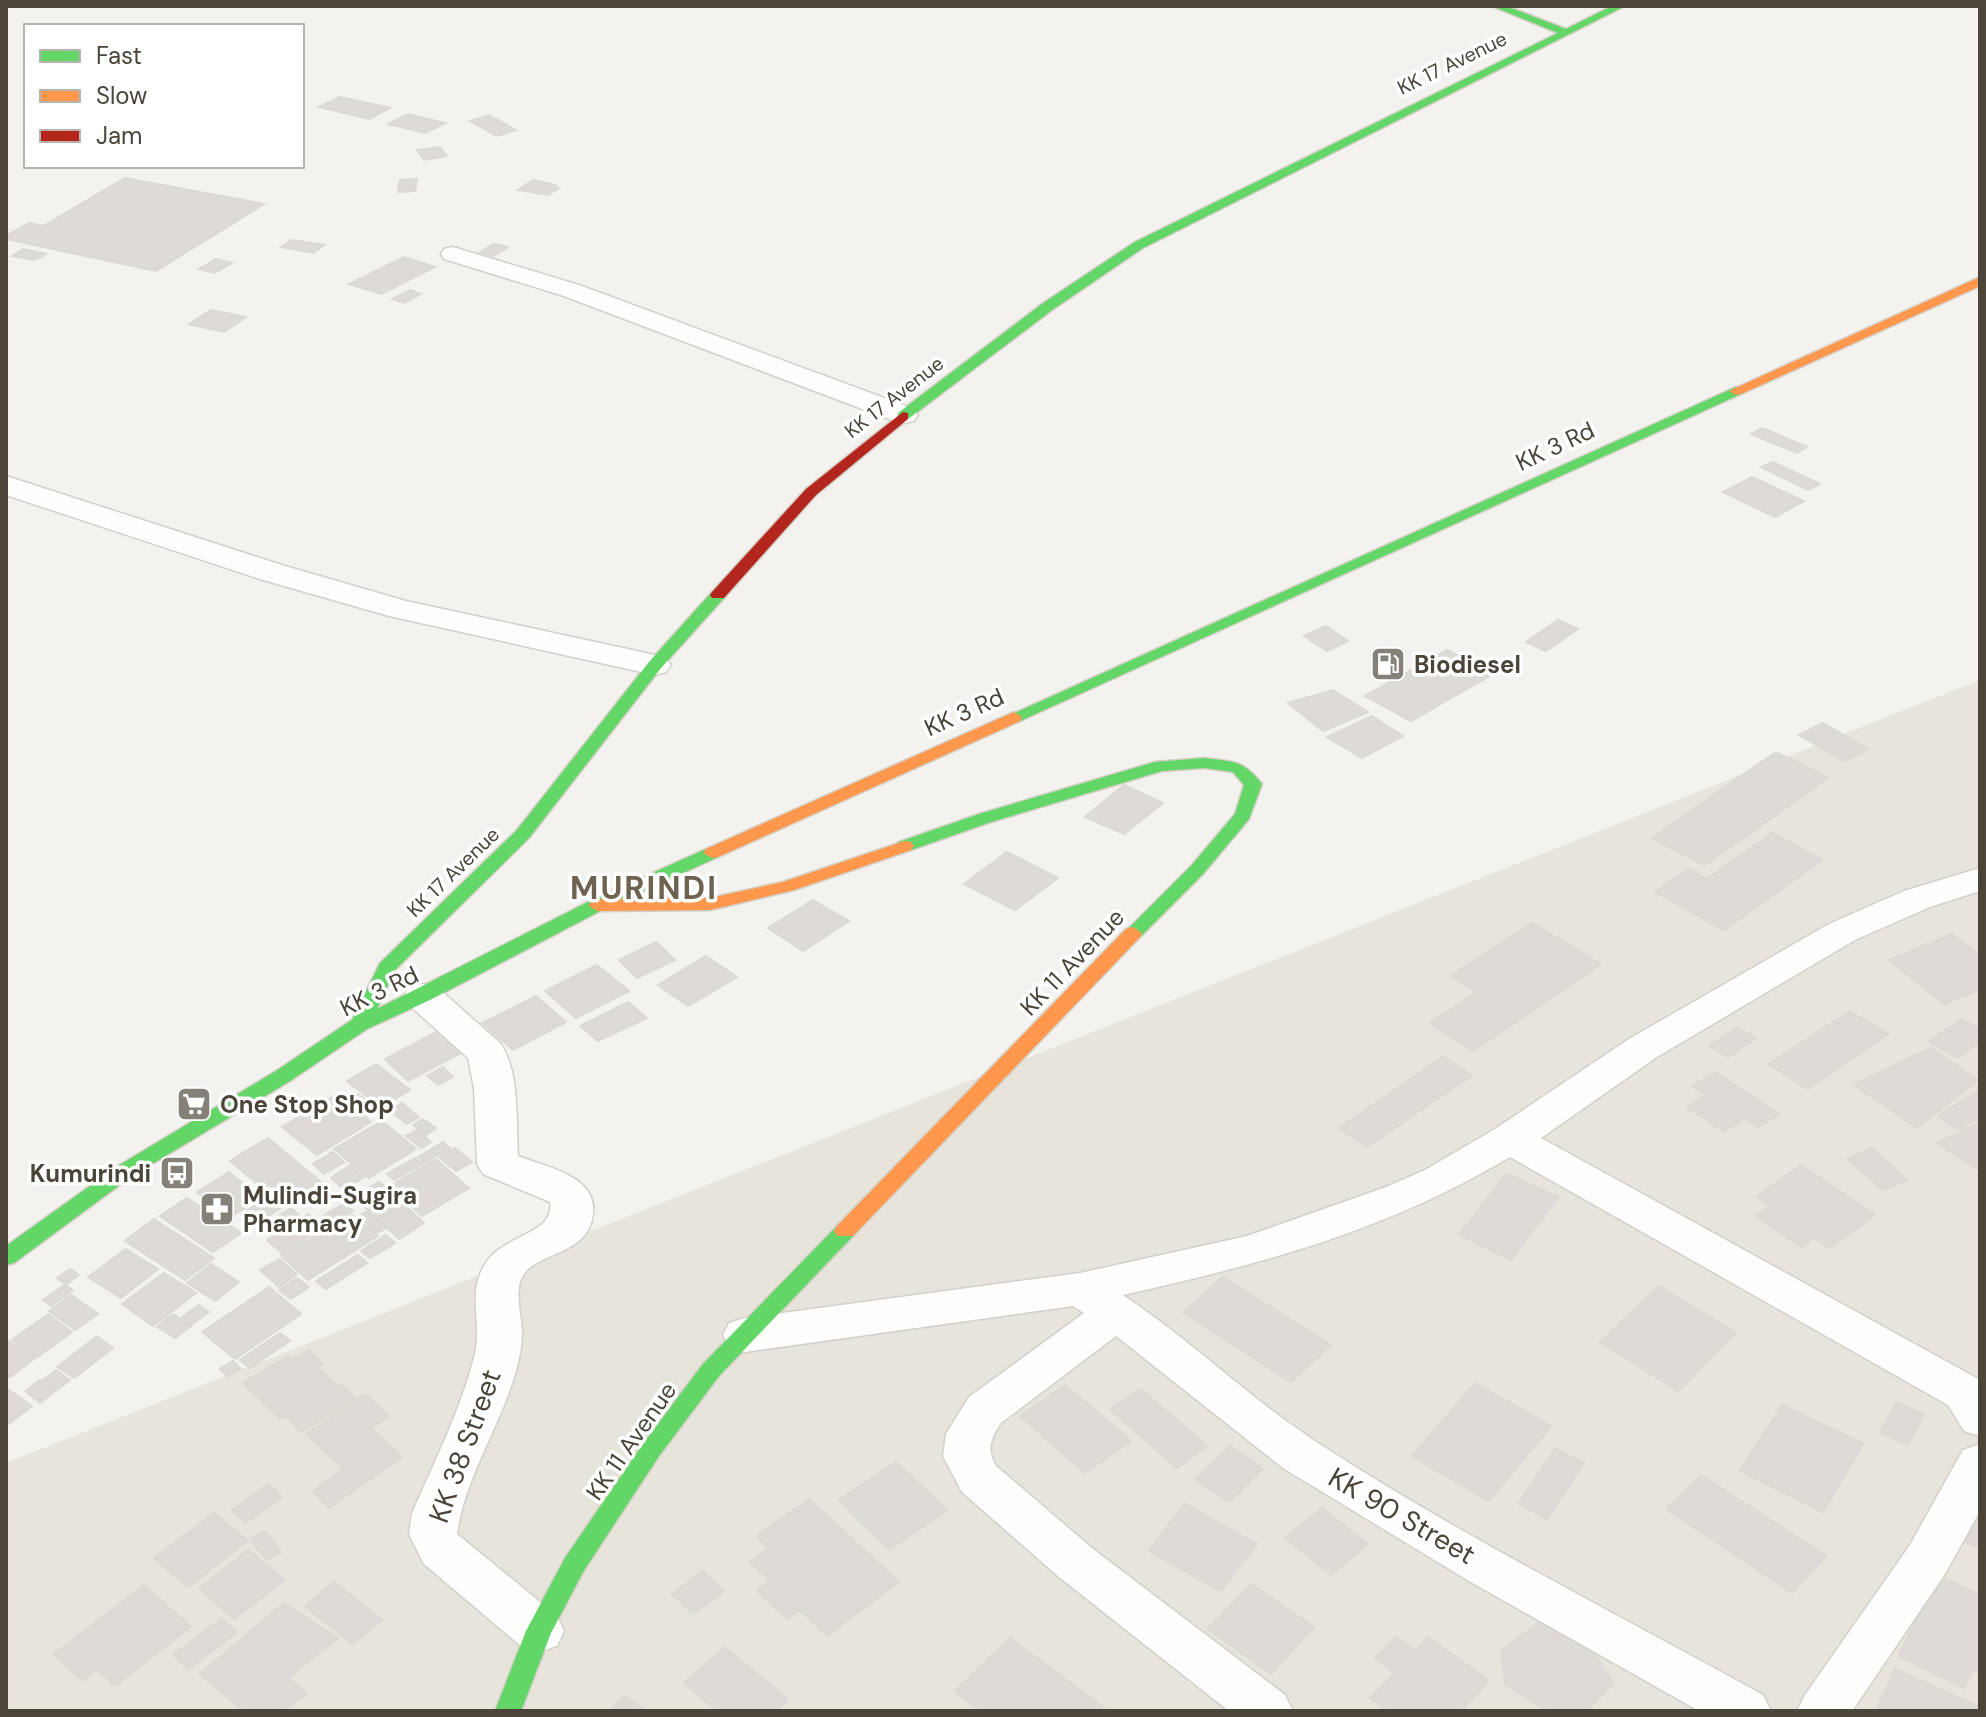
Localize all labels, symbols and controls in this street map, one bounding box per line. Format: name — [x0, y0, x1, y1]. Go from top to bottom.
legend — [24, 24, 304, 168]
street label: KK 17 Avenue — [1393, 25, 1511, 101]
text: Fast — [96, 40, 142, 71]
text: Slow — [96, 80, 147, 111]
text: Jam — [96, 120, 142, 151]
street label: KK 17 Avenue — [839, 350, 949, 444]
street label: KK 3 Rd — [1511, 414, 1599, 478]
fuel station icon: Biodiesel — [1369, 645, 1407, 683]
place label: Biodiesel — [1414, 649, 1521, 680]
street label: KK 3 Rd — [920, 681, 1008, 743]
street label: KK 17 Avenue — [401, 821, 505, 923]
district label: MURINDI — [570, 867, 718, 909]
street label: KK 11 Avenue — [1013, 902, 1131, 1022]
street label: KK 3 Rd — [335, 959, 423, 1023]
supermarket icon: One Stop Shop — [175, 1085, 213, 1123]
place label: One Stop Shop — [220, 1089, 394, 1120]
bus stop icon: Kumurindi — [158, 1154, 196, 1192]
place label: Kumurindi — [30, 1158, 151, 1189]
place label: Mulindi-Sugira Pharmacy — [243, 1180, 417, 1239]
pharmacy icon: Mulindi-Sugira Pharmacy — [198, 1190, 236, 1228]
street label: KK 38 Street — [420, 1364, 510, 1528]
street label: KK 11 Avenue — [579, 1376, 683, 1506]
street label: KK 90 Street — [1322, 1459, 1482, 1573]

